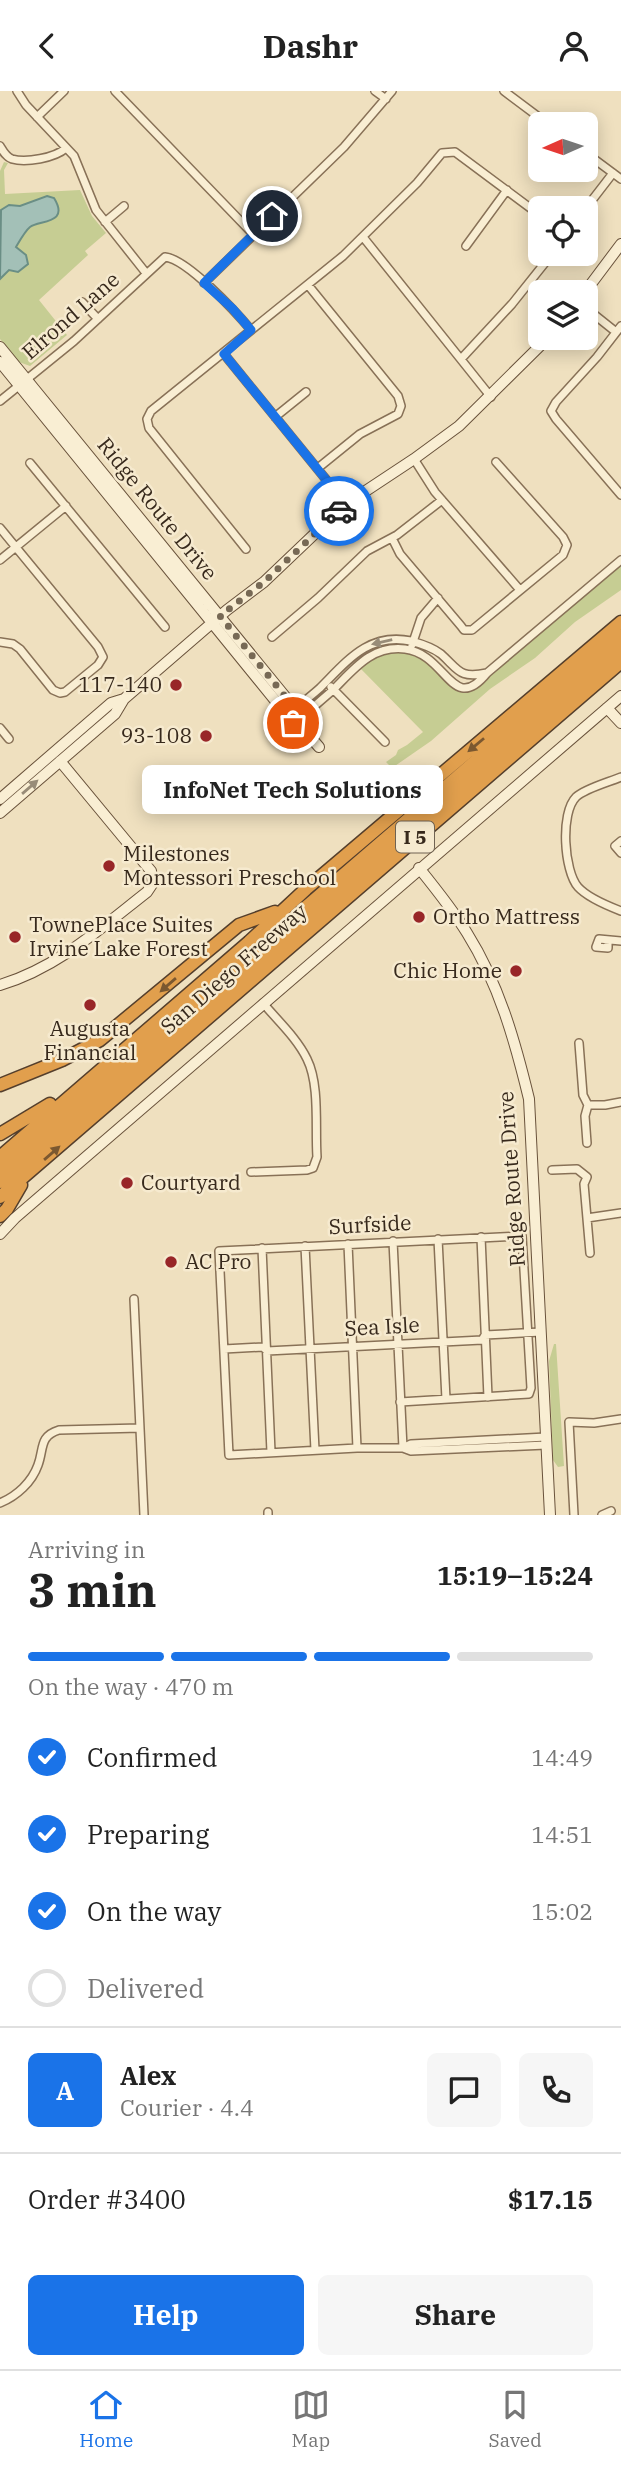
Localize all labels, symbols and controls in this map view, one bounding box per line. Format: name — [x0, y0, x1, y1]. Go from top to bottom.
text: Dashr — [263, 25, 358, 67]
icon: back — [28, 27, 66, 65]
icon: person — [555, 27, 593, 65]
north arrow — [528, 112, 598, 182]
map controls — [528, 112, 598, 350]
pin — [242, 186, 302, 246]
button: locate — [528, 196, 598, 266]
icon: home — [253, 197, 291, 235]
street label: Elrond Lane — [16, 265, 125, 365]
button: layers — [528, 280, 598, 350]
street label: Ridge Route Drive — [91, 431, 224, 586]
courier — [304, 476, 374, 546]
icon: car — [320, 492, 358, 530]
one-way arrow — [371, 637, 393, 648]
place label: 117-140 — [78, 670, 162, 698]
marker: 117-140 — [168, 677, 184, 693]
pin — [263, 693, 323, 753]
icon: bag — [274, 704, 312, 742]
place label: 93-108 — [121, 721, 192, 749]
marker: 93-108 — [198, 728, 214, 744]
one-way arrow — [467, 737, 485, 753]
callout: InfoNet Tech Solutions — [142, 765, 444, 814]
text: InfoNet Tech Solutions — [163, 774, 422, 804]
one-way arrow — [21, 779, 39, 795]
road number: I 5 — [396, 821, 434, 853]
place label: Milestones Montessori Preschool — [123, 839, 336, 891]
marker: Milestones Montessori Preschool — [101, 858, 117, 874]
street label: San Diego Freeway — [154, 896, 313, 1040]
place label: Ortho Mattress — [433, 902, 580, 930]
marker: Ortho Mattress — [411, 909, 427, 925]
place label: TownePlace Suites Irvine Lake Forest — [29, 910, 213, 962]
marker: TownePlace Suites Irvine Lake Forest — [7, 929, 23, 945]
place label: Chic Home — [393, 956, 502, 984]
marker: Chic Home — [508, 963, 524, 979]
one-way arrow — [159, 977, 176, 992]
marker: Augusta Financial — [82, 997, 98, 1013]
place label: Augusta Financial — [44, 1014, 136, 1066]
street label: Ridge Route Drive — [491, 1090, 531, 1268]
one-way arrow — [43, 1145, 61, 1161]
place label: Courtyard — [141, 1168, 241, 1196]
marker: Courtyard — [119, 1175, 135, 1191]
street label: Surfside — [328, 1208, 412, 1240]
place label: AC Pro — [185, 1247, 251, 1275]
marker: AC Pro — [163, 1254, 179, 1270]
street label: Sea Isle — [344, 1310, 420, 1342]
text: Arriving in — [28, 1534, 145, 1564]
text: 15:19–15:24 — [437, 1558, 593, 1592]
text: 3 min — [28, 1560, 157, 1620]
text: On the way · 470 m — [28, 1671, 234, 1701]
icon: check — [28, 1738, 66, 1776]
text: Confirmed — [87, 1740, 218, 1774]
text: 14:49 — [531, 1742, 593, 1772]
icon: check — [28, 1815, 66, 1853]
text: Preparing — [87, 1817, 209, 1851]
text: 14:51 — [531, 1819, 593, 1849]
icon: check — [28, 1892, 66, 1930]
text: On the way — [87, 1894, 221, 1928]
text: 15:02 — [531, 1896, 593, 1926]
text: Delivered — [87, 1971, 204, 2005]
button: chat — [427, 2053, 501, 2127]
button: phone — [519, 2053, 593, 2127]
text: Alex — [120, 2058, 176, 2092]
text: A — [56, 2073, 74, 2107]
text: Courier · 4.4 — [120, 2092, 254, 2122]
text: Order #3400 — [28, 2182, 186, 2216]
text: $17.15 — [508, 2182, 593, 2216]
button: Help — [28, 2275, 304, 2355]
button: Share — [318, 2275, 593, 2355]
tab: Home — [79, 2386, 133, 2452]
tab: Map — [292, 2386, 330, 2452]
tab: Saved — [489, 2386, 542, 2452]

